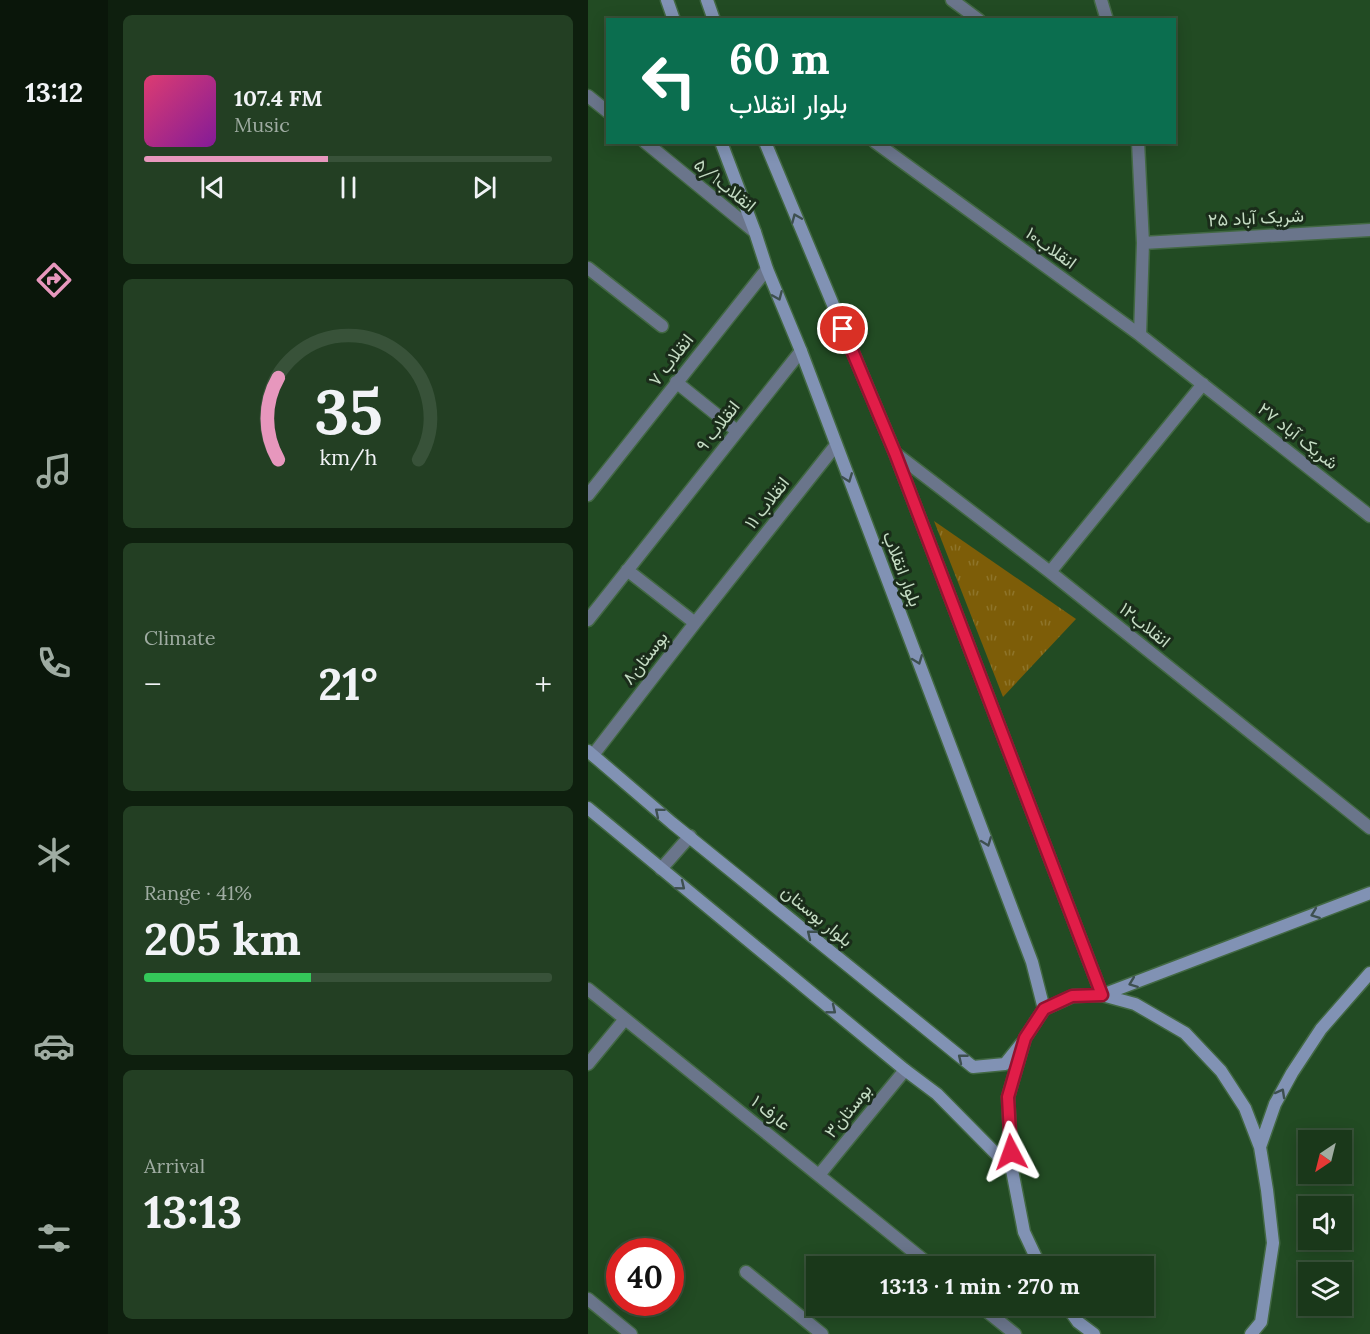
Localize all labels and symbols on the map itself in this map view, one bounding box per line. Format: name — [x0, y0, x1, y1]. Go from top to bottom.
street label: انقلاب۵/۱ — [690, 153, 761, 217]
street label: شریک آباد ۲۵ — [1207, 204, 1305, 231]
one-way arrow — [791, 213, 803, 224]
street label: انقلاب۱۰ — [1021, 221, 1081, 274]
one-way arrow — [771, 289, 783, 300]
pin — [817, 303, 868, 354]
street label: انقلاب ۷ — [643, 329, 698, 390]
street label: انقلاب ۹ — [691, 396, 745, 456]
street label: شریک آباد ۲۷ — [1253, 397, 1343, 474]
street label: انقلاب ۱۱ — [739, 472, 794, 533]
one-way arrow — [841, 472, 854, 482]
street label: بلوار انقلاب — [878, 528, 927, 610]
street label: انقلاب۱۲ — [1115, 597, 1176, 652]
street label: بوستان۸ — [616, 626, 673, 689]
one-way arrow — [910, 654, 923, 665]
one-way arrow — [655, 808, 666, 819]
one-way arrow — [979, 836, 992, 847]
one-way arrow — [674, 878, 685, 889]
street label: بلوار بوستان — [777, 880, 858, 951]
one-way arrow — [1311, 907, 1322, 919]
one-way arrow — [806, 931, 817, 942]
one-way arrow — [1128, 976, 1139, 989]
one-way arrow — [825, 1002, 836, 1013]
one-way arrow — [957, 1054, 968, 1065]
street label: بوستان۳ — [819, 1079, 876, 1142]
one-way arrow — [1274, 1088, 1285, 1099]
street label: عارف ۱ — [747, 1090, 796, 1136]
position arrow — [979, 1120, 1043, 1184]
north arrow — [1298, 1130, 1352, 1184]
speed limit sign: 40 — [606, 1238, 684, 1316]

